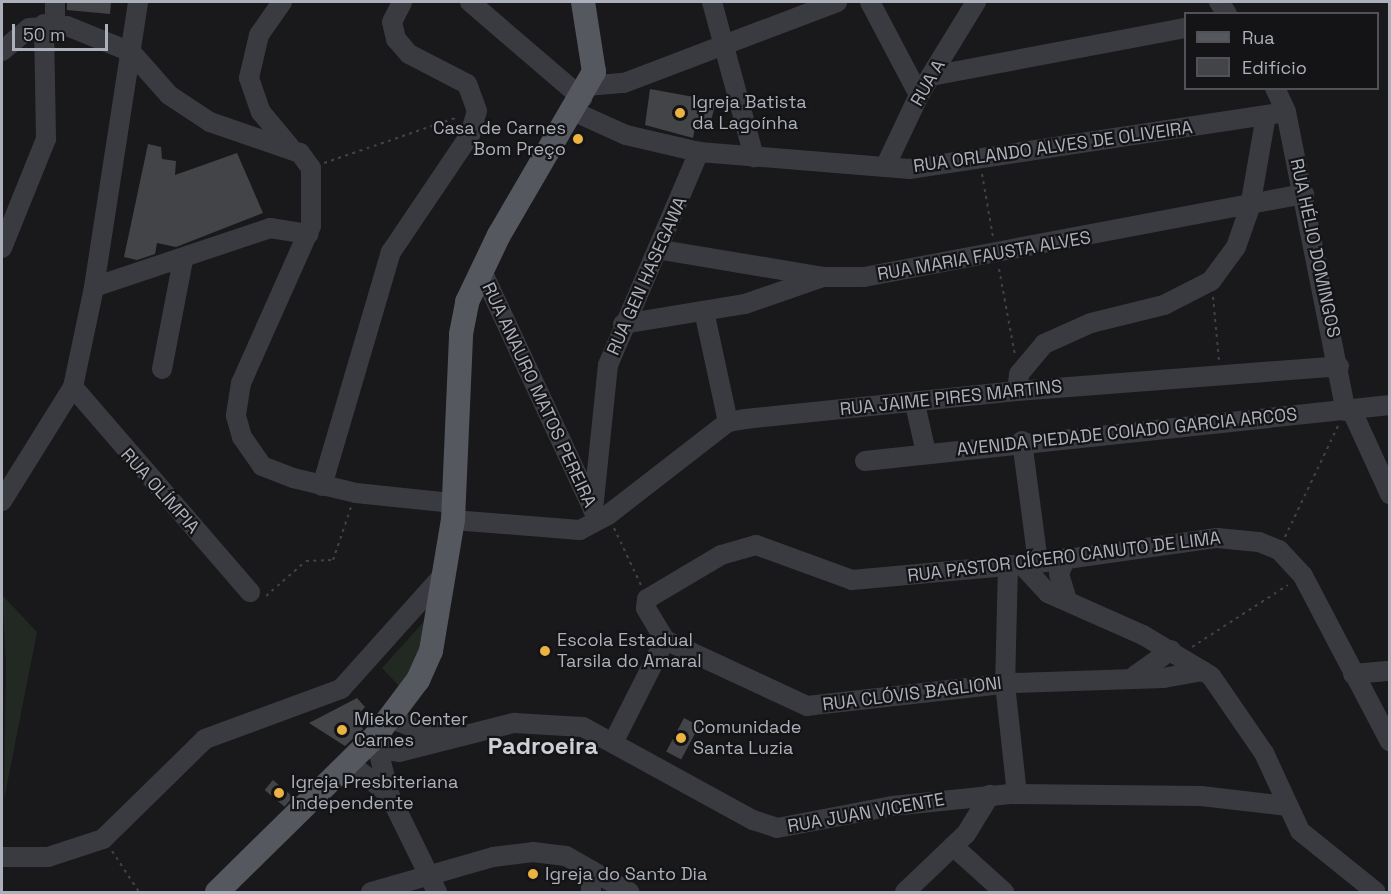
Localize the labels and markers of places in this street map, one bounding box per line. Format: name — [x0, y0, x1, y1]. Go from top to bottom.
place label: Igreja Batista da Lagoínha — [692, 92, 807, 134]
marker: Igreja Batista da Lagoínha — [673, 106, 687, 120]
place label: Casa de Carnes Bom Preço — [433, 118, 566, 160]
marker: Casa de Carnes Bom Preço — [571, 132, 585, 146]
place label: Escola Estadual Tarsila do Amaral — [557, 630, 702, 672]
marker: Escola Estadual Tarsila do Amaral — [538, 644, 552, 658]
place label: Mieko Center Carnes — [354, 709, 468, 752]
place label: Comunidade Santa Luzia — [693, 717, 801, 760]
marker: Mieko Center Carnes — [335, 723, 349, 737]
marker: Comunidade Santa Luzia — [674, 731, 688, 745]
place label: Igreja Presbiteriana Independente — [291, 772, 458, 814]
marker: Igreja Presbiteriana Independente — [272, 786, 286, 800]
place label: Igreja do Santo Dia — [545, 863, 707, 885]
marker: Igreja do Santo Dia — [526, 867, 540, 881]

